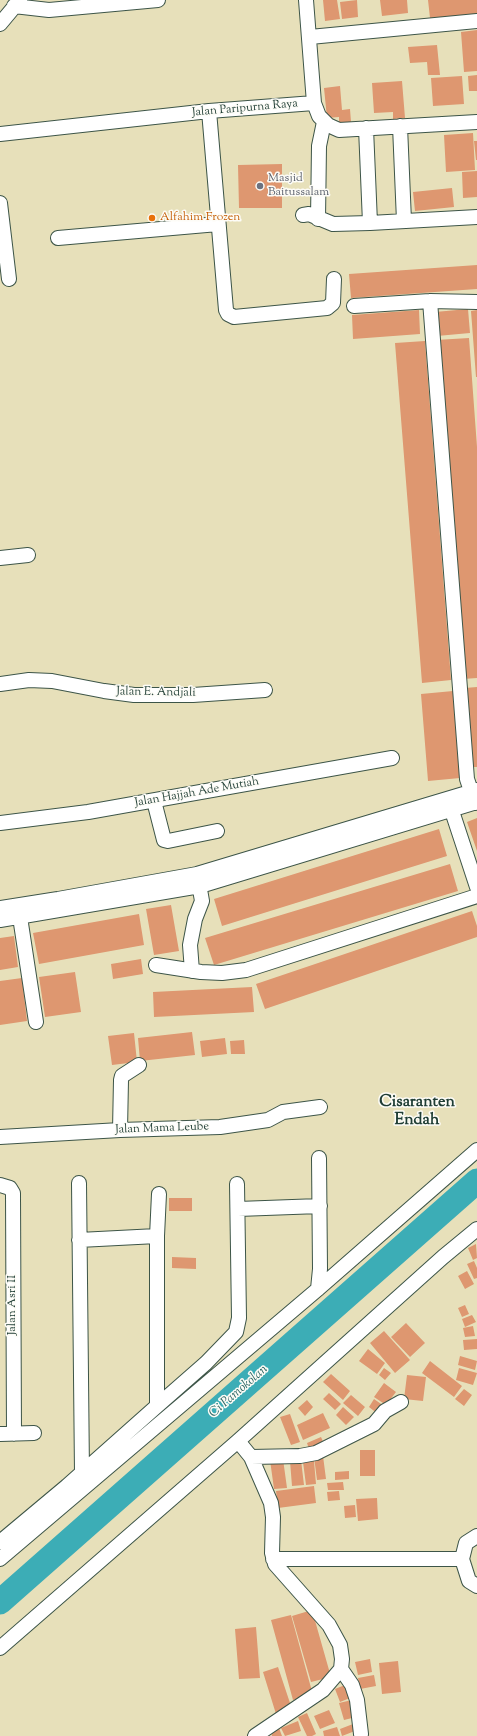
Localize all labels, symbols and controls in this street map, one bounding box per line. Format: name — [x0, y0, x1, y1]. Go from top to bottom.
street label: Jalan Paripurna Raya — [192, 97, 298, 121]
place label: Masjid Baitussalam — [268, 172, 329, 200]
marker: Masjid Baitussalam — [255, 181, 265, 191]
place label: Alfahim Frozen — [160, 211, 240, 225]
marker: Alfahim Frozen — [147, 213, 157, 223]
street label: Jalan E. Andjali — [116, 685, 196, 701]
street label: Jalan Hajjah Ade Mutiah — [134, 775, 260, 811]
district label: Cisaranten Endah — [379, 1093, 455, 1131]
street label: Jalan Mama Leube — [115, 1120, 209, 1138]
street label: Jalan Asri II — [6, 1275, 20, 1335]
water label: Ci Pamokolan — [206, 1362, 272, 1422]

